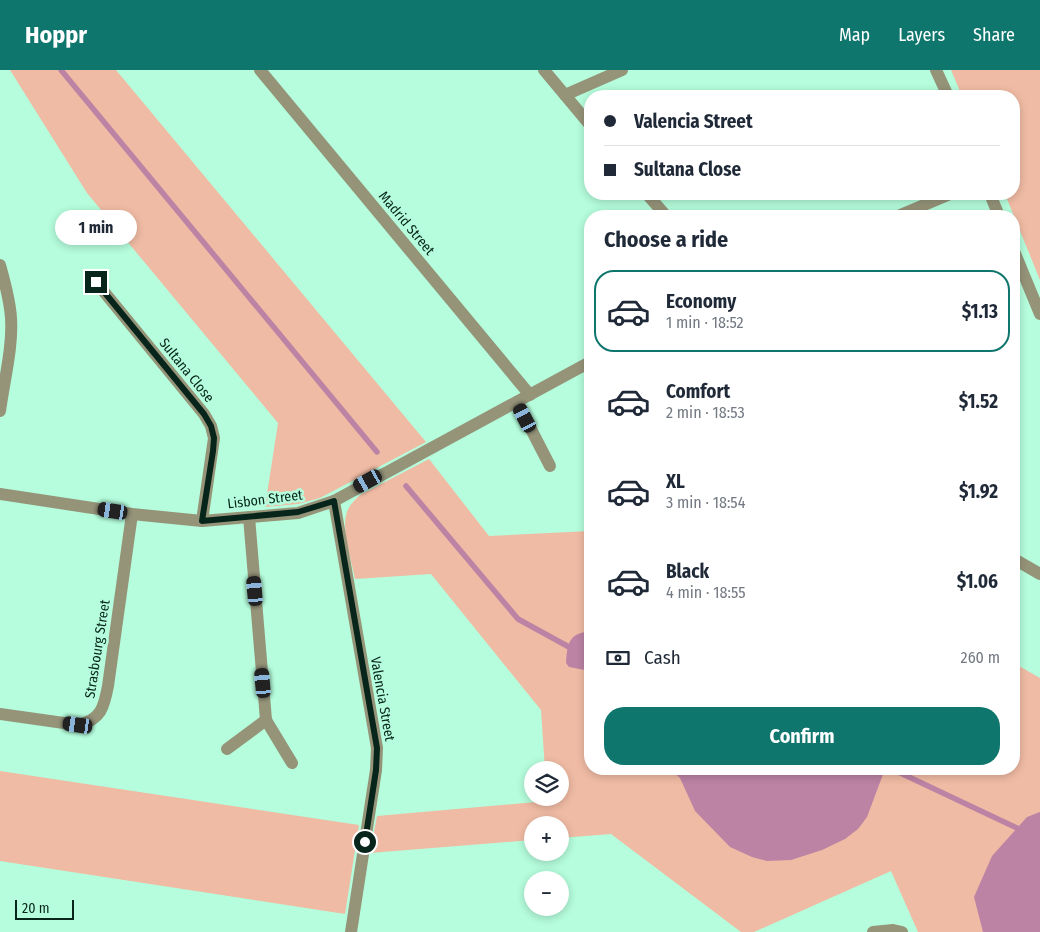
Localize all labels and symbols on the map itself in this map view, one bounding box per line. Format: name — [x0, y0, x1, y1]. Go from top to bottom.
street label: Madrid Street — [375, 188, 438, 259]
callout: 1 min — [55, 210, 137, 244]
route end — [85, 271, 107, 293]
street label: Sultana Close — [156, 335, 218, 406]
car — [511, 401, 538, 435]
car — [351, 467, 384, 495]
street label: Lisbon Street — [226, 486, 304, 513]
car — [97, 501, 128, 521]
car — [246, 575, 263, 607]
street label: Strasbourg Street — [81, 598, 114, 700]
street label: Valencia Street — [367, 656, 398, 743]
car — [254, 667, 271, 699]
car — [62, 715, 93, 735]
route start — [354, 831, 376, 853]
scale bar — [15, 897, 74, 920]

